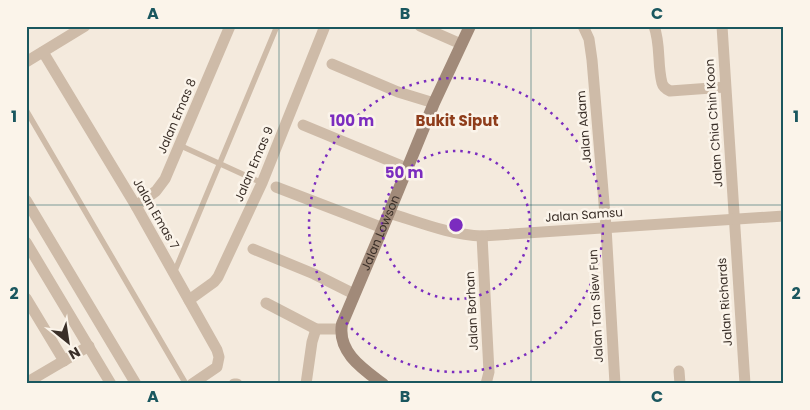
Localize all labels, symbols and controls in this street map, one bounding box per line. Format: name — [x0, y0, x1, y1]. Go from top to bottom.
text: A — [147, 2, 159, 25]
text: B — [400, 2, 410, 25]
text: C — [651, 2, 663, 25]
street label: Jalan Chia Chin Koon — [701, 58, 726, 188]
street label: Jalan Emas 8 — [153, 76, 200, 156]
street label: Jalan Adam — [572, 90, 595, 164]
text: 1 — [11, 105, 17, 128]
text: 1 — [793, 105, 799, 128]
text: 100 m — [330, 110, 374, 131]
district label: Bukit Siput — [416, 110, 499, 131]
street label: Jalan Emas 9 — [230, 124, 277, 204]
text: 50 m — [385, 162, 423, 183]
street label: Jalan Emas 7 — [129, 175, 184, 253]
street label: Jalan Lowson — [357, 192, 404, 273]
street label: Jalan Samsu — [545, 203, 623, 226]
centre of rings — [447, 216, 465, 234]
street label: Jalan Tan Siew Fun — [584, 249, 607, 363]
street label: Jalan Richards — [713, 257, 736, 347]
street label: Jalan Borhan — [461, 271, 482, 351]
text: 2 — [9, 282, 19, 305]
text: 2 — [791, 282, 801, 305]
north arrow — [42, 318, 92, 368]
text: N — [65, 342, 84, 365]
text: A — [147, 385, 159, 408]
text: B — [400, 385, 410, 408]
text: C — [651, 385, 663, 408]

